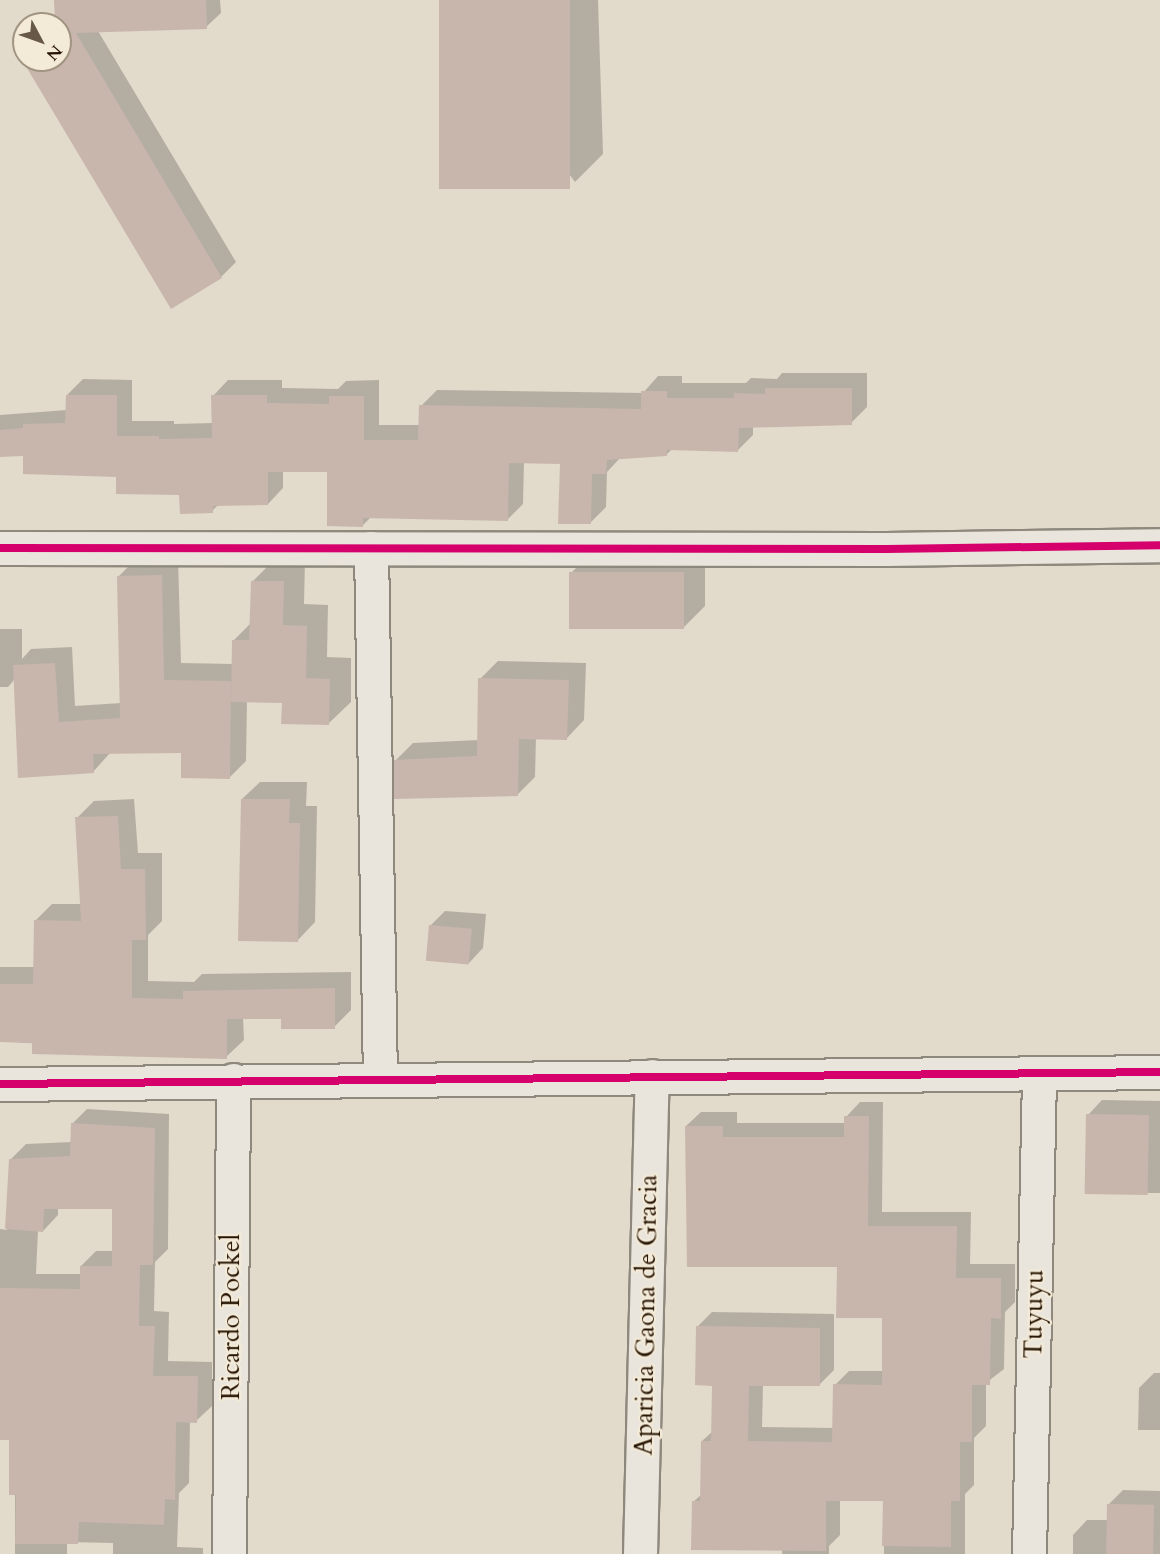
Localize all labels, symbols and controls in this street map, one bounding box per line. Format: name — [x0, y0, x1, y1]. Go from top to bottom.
north arrow — [12, 12, 72, 72]
text: N — [41, 40, 67, 65]
street label: Aparicia Gaona de Gracia — [628, 1174, 664, 1456]
street label: Ricardo Pockel — [215, 1234, 247, 1400]
street label: Tuyuyu — [1018, 1269, 1050, 1359]

